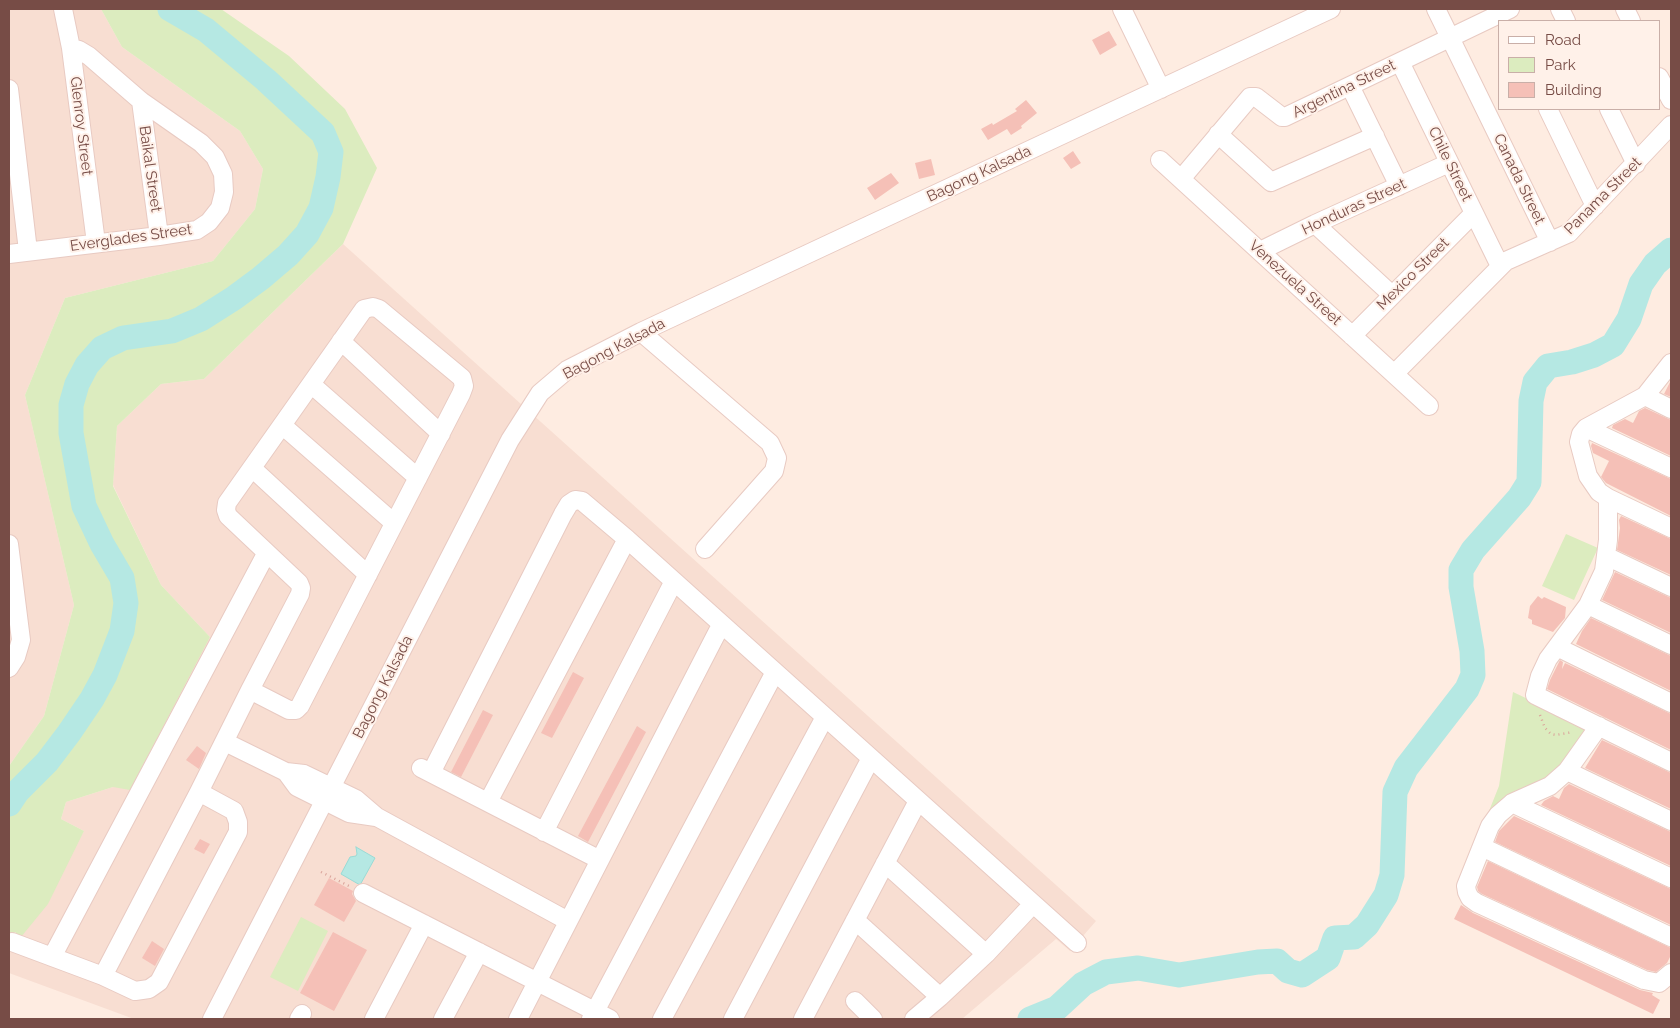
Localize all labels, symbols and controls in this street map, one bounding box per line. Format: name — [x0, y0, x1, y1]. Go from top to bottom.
legend — [1498, 20, 1660, 110]
text: Road — [1545, 31, 1581, 49]
street label: Argentina Street — [1289, 56, 1399, 122]
text: Park — [1545, 56, 1576, 74]
street label: Glenroy Street — [66, 75, 96, 177]
text: Building — [1545, 81, 1602, 99]
street label: Chile Street — [1424, 124, 1476, 204]
street label: Baikal Street — [135, 125, 165, 213]
street label: Canada Street — [1489, 131, 1549, 227]
street label: Bagong Kalsada — [924, 142, 1034, 206]
street label: Panama Street — [1561, 154, 1645, 238]
street label: Honduras Street — [1299, 175, 1409, 239]
street label: Everglades Street — [69, 221, 193, 255]
street label: Mexico Street — [1373, 234, 1453, 314]
street label: Venezuela Street — [1245, 237, 1345, 329]
street label: Bagong Kalsada — [560, 315, 668, 383]
street label: Bagong Kalsada — [349, 633, 417, 741]

